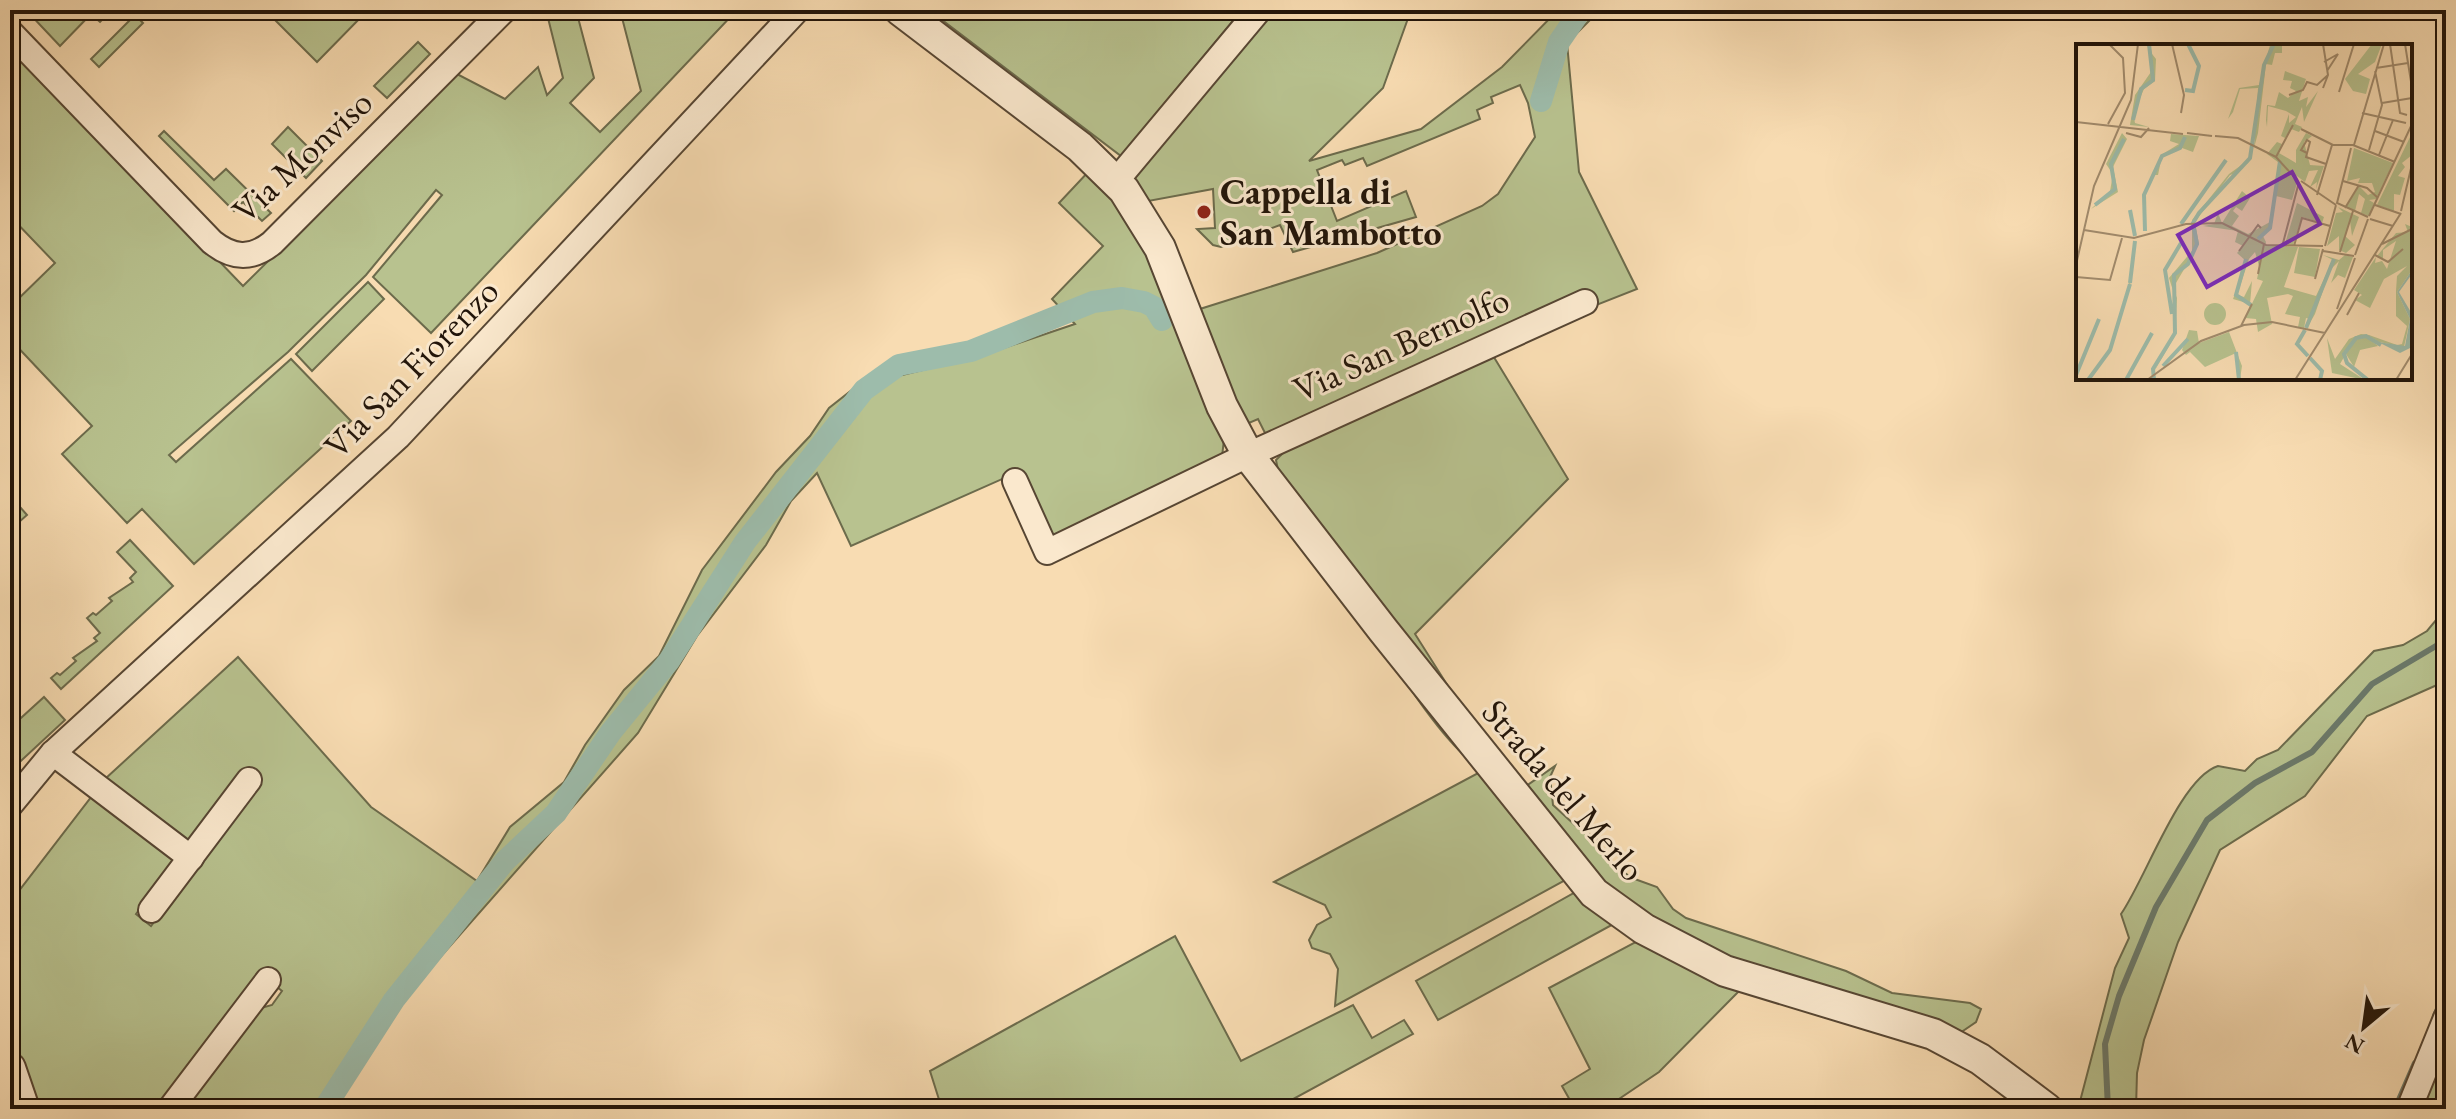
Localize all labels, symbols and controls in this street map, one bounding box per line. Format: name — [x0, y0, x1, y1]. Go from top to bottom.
inset map — [2076, 44, 2412, 380]
street label: Via Monviso — [222, 79, 382, 233]
place label: Cappella di San Mambotto — [1220, 168, 1442, 256]
marker: Cappella di San Mambotto — [1195, 203, 1213, 221]
street label: Via San Fiorenzo — [313, 268, 509, 468]
street label: Via San Bernolfo — [1286, 275, 1516, 413]
street label: Strada del Merlo — [1472, 689, 1656, 891]
north arrow — [2324, 987, 2404, 1067]
text: N — [2340, 1027, 2369, 1061]

